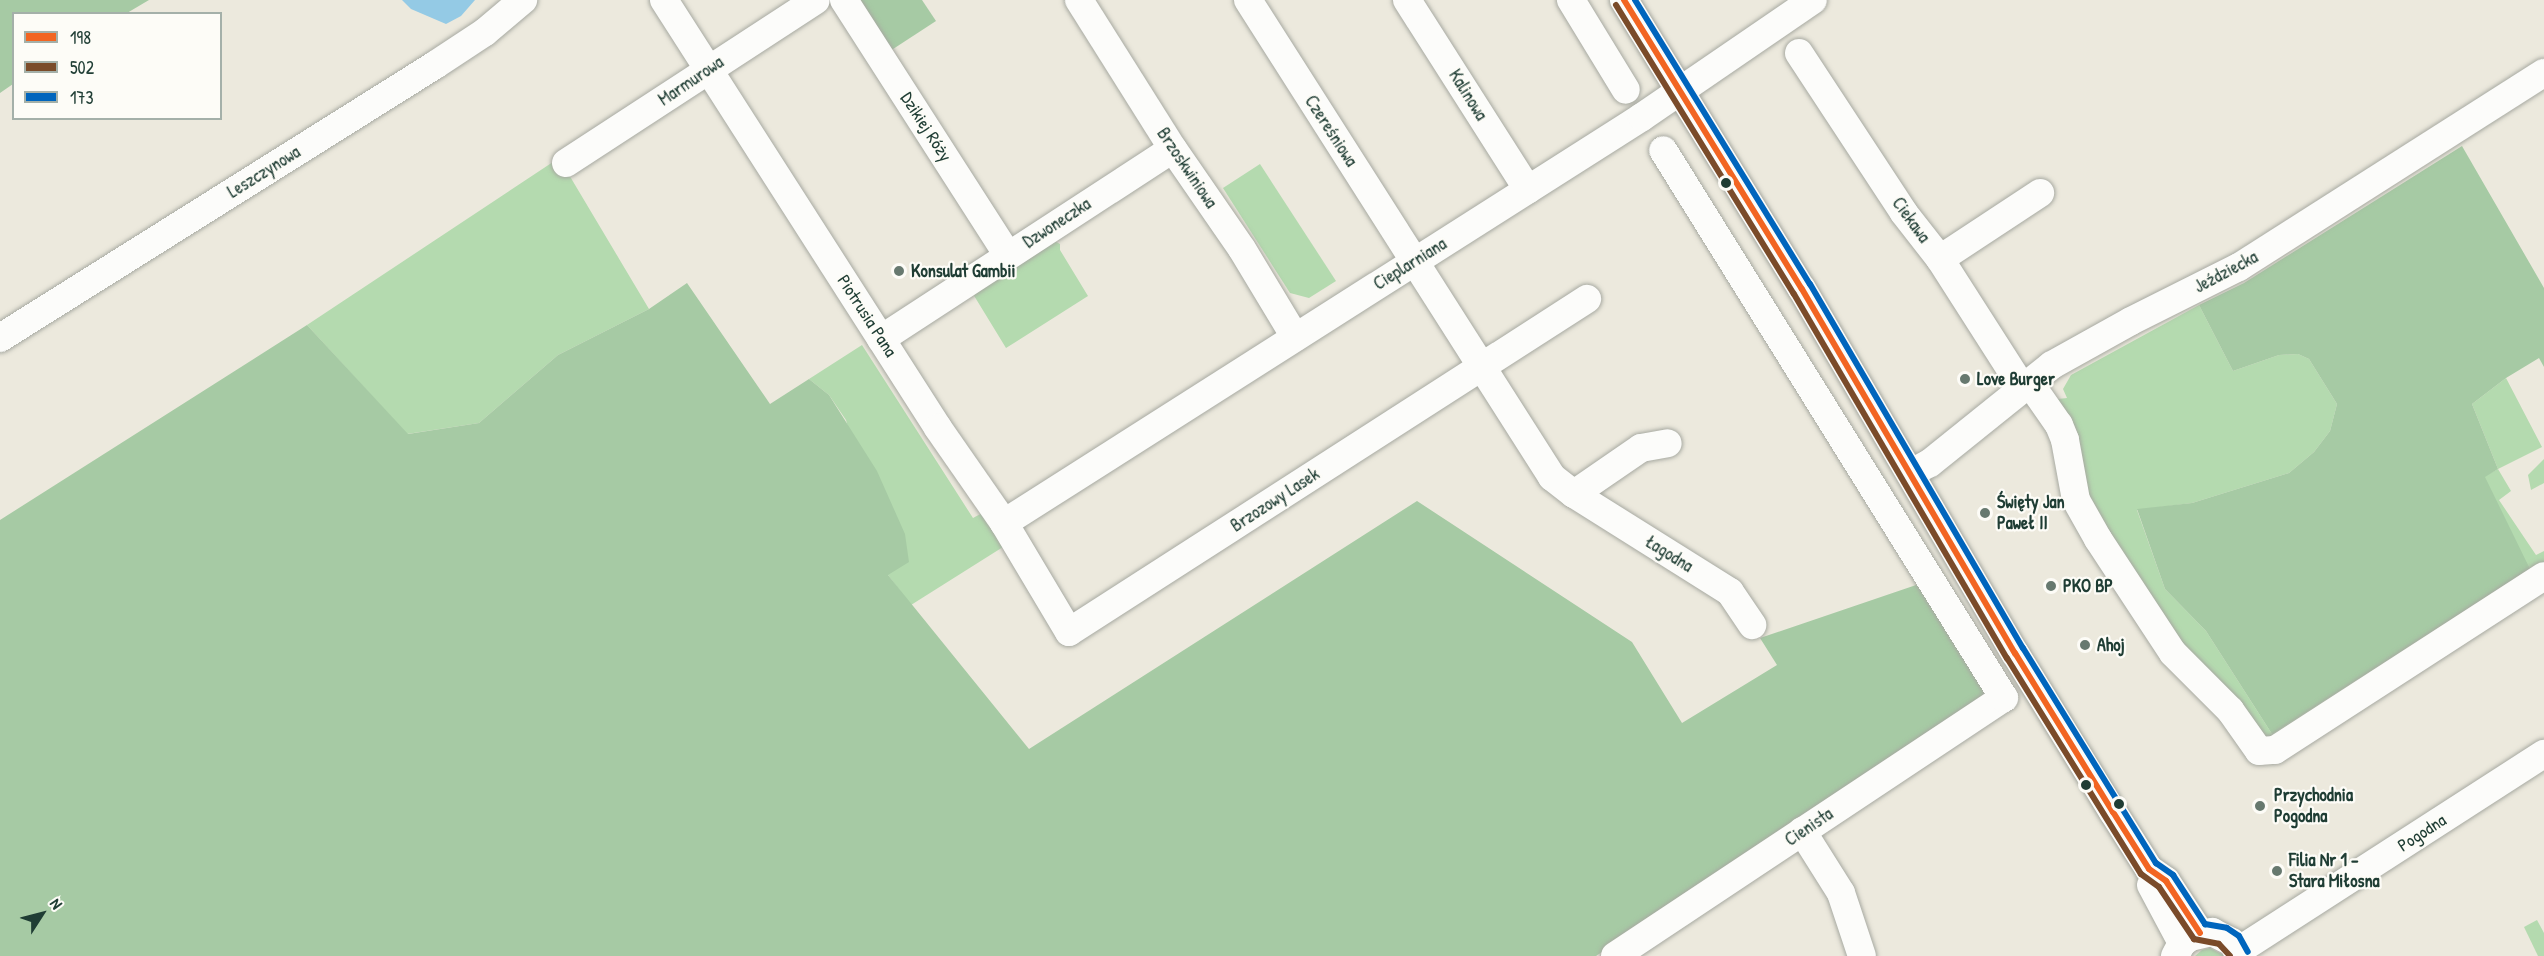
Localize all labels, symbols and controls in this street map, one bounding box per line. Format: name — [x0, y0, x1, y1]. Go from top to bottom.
legend — [12, 12, 222, 120]
text: 198 — [70, 25, 91, 50]
street label: Marmurowa — [654, 51, 728, 111]
text: 502 — [70, 55, 94, 80]
street label: Kalinowa — [1444, 66, 1492, 124]
text: 173 — [70, 85, 94, 110]
street label: Dzikiej Róży — [896, 88, 956, 166]
street label: Czereśniowa — [1300, 91, 1362, 171]
street label: Brzoskwiniowa — [1152, 124, 1222, 212]
street label: Leszczynowa — [224, 141, 304, 203]
unlabelled marker — [1720, 177, 1732, 189]
street label: Dzwoneczka — [1019, 193, 1095, 253]
street label: Ciekawa — [1887, 193, 1935, 247]
street label: Cieplarniana — [1370, 233, 1450, 295]
street label: Jeździecka — [2190, 246, 2262, 298]
place label: Konsulat Gambii — [911, 260, 1016, 282]
marker: Konsulat Gambii — [892, 264, 906, 278]
street label: Piotrusia Pana — [833, 271, 901, 361]
place label: Love Burger — [1977, 368, 2055, 390]
marker: Love Burger — [1958, 372, 1972, 386]
street label: Brzozowy Lasek — [1227, 463, 1323, 537]
place label: Święty Jan Paweł II — [1997, 492, 2065, 534]
marker: Święty Jan Paweł II — [1978, 506, 1992, 520]
street label: Łagodna — [1641, 531, 1697, 577]
place label: PKO BP — [2063, 575, 2113, 597]
marker: PKO BP — [2044, 579, 2058, 593]
place label: Ahoj — [2097, 634, 2125, 656]
marker: Ahoj — [2078, 638, 2092, 652]
unlabelled marker — [2080, 779, 2092, 791]
place label: Przychodnia Pogodna — [2274, 785, 2353, 828]
marker: Przychodnia Pogodna — [2251, 797, 2269, 815]
unlabelled marker — [2113, 798, 2125, 810]
street label: Cienista — [1781, 803, 1837, 851]
street label: Pogodna — [2394, 809, 2450, 857]
place label: Filia Nr 1 – Stara Miłosna — [2289, 850, 2380, 892]
marker: Filia Nr 1 – Stara Miłosna — [2270, 864, 2284, 878]
north arrow — [12, 884, 72, 944]
text: N — [45, 894, 68, 913]

